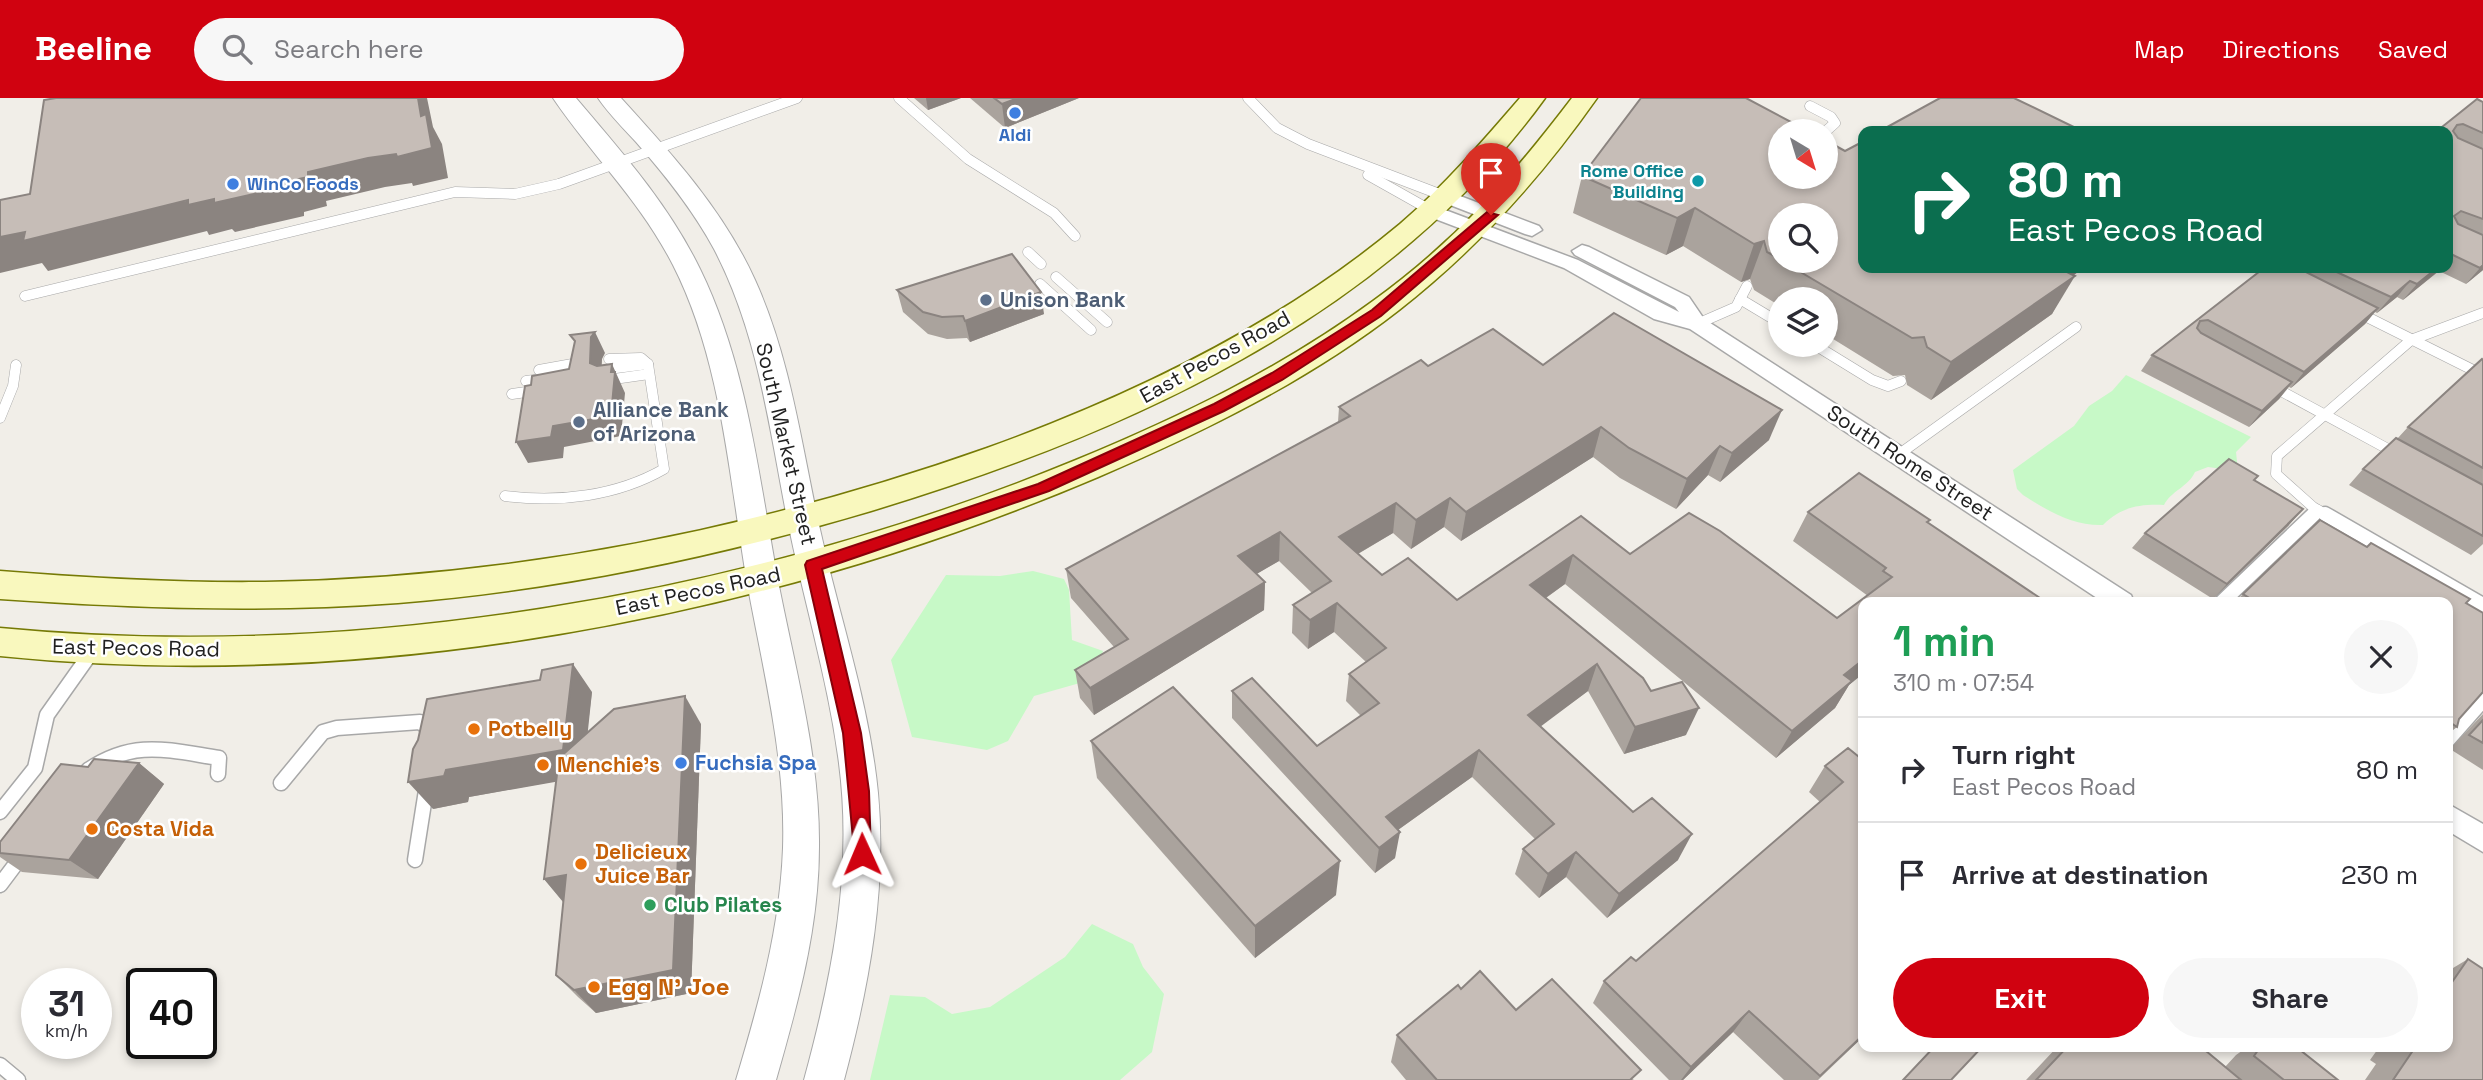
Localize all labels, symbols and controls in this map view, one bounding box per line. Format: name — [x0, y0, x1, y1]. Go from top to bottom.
search box — [194, 18, 684, 81]
text: Beeline — [35, 28, 152, 70]
icon: search — [218, 30, 256, 68]
text: Search here — [274, 32, 424, 66]
text: Map — [2134, 34, 2184, 65]
text: Directions — [2222, 34, 2340, 65]
text: Saved — [2378, 34, 2448, 65]
marker: Aldi — [1007, 105, 1023, 121]
north arrow — [1768, 119, 1838, 189]
map controls — [1768, 119, 1838, 357]
place label: Aldi — [999, 123, 1031, 146]
pin — [1461, 143, 1521, 215]
text: 80 m — [2008, 149, 2123, 211]
icon: arrive — [1472, 154, 1510, 192]
icon: right — [1893, 154, 1984, 245]
place label: Rome Office Building — [1580, 159, 1684, 203]
place label: WinCo Foods — [247, 172, 359, 195]
marker: Rome Office Building — [1690, 173, 1706, 189]
marker: WinCo Foods — [225, 176, 241, 192]
button: search — [1768, 203, 1838, 273]
text: East Pecos Road — [2008, 210, 2264, 250]
place label: Unison Bank — [1000, 286, 1126, 313]
button: layers — [1768, 287, 1838, 357]
marker: Unison Bank — [978, 292, 994, 308]
street label: East Pecos Road — [1135, 304, 1295, 409]
street label: South Market Street — [750, 340, 823, 548]
place label: Alliance Bank of Arizona — [593, 396, 729, 447]
street label: South Rome Street — [1822, 399, 1999, 526]
marker: Alliance Bank of Arizona — [571, 414, 587, 430]
street label: East Pecos Road — [613, 560, 783, 621]
text: 1 min — [1893, 615, 1996, 668]
button: close — [2344, 620, 2418, 694]
street label: East Pecos Road — [52, 633, 220, 662]
text: 310 m · 07:54 — [1893, 668, 2034, 698]
place label: Potbelly — [488, 715, 572, 742]
marker: Potbelly — [466, 721, 482, 737]
text: Turn right — [1952, 738, 2076, 772]
place label: Fuchsia Spa — [695, 749, 817, 776]
place label: Menchie's — [557, 751, 660, 778]
icon: right — [1893, 751, 1931, 789]
text: 80 m — [2356, 753, 2418, 787]
marker: Fuchsia Spa — [673, 755, 689, 771]
marker: Menchie's — [535, 757, 551, 773]
text: East Pecos Road — [1952, 772, 2136, 802]
place label: Costa Vida — [106, 815, 214, 842]
position arrow — [825, 817, 899, 891]
marker: Costa Vida — [84, 821, 100, 837]
place label: Delicieux Juice Bar — [595, 838, 690, 889]
marker: Delicieux Juice Bar — [573, 856, 589, 872]
icon: arrive — [1893, 856, 1931, 894]
text: Arrive at destination — [1952, 858, 2209, 892]
text: 230 m — [2341, 858, 2418, 892]
place label: Club Pilates — [664, 891, 782, 918]
marker: Club Pilates — [642, 897, 658, 913]
button: Exit — [1893, 958, 2149, 1038]
button: Share — [2163, 958, 2418, 1038]
speed limit sign: 40 — [126, 968, 217, 1059]
place label: Egg N' Joe — [608, 971, 730, 1002]
marker: Egg N' Joe — [586, 979, 602, 995]
text: 31 — [48, 982, 85, 1026]
text: km/h — [45, 1019, 88, 1042]

